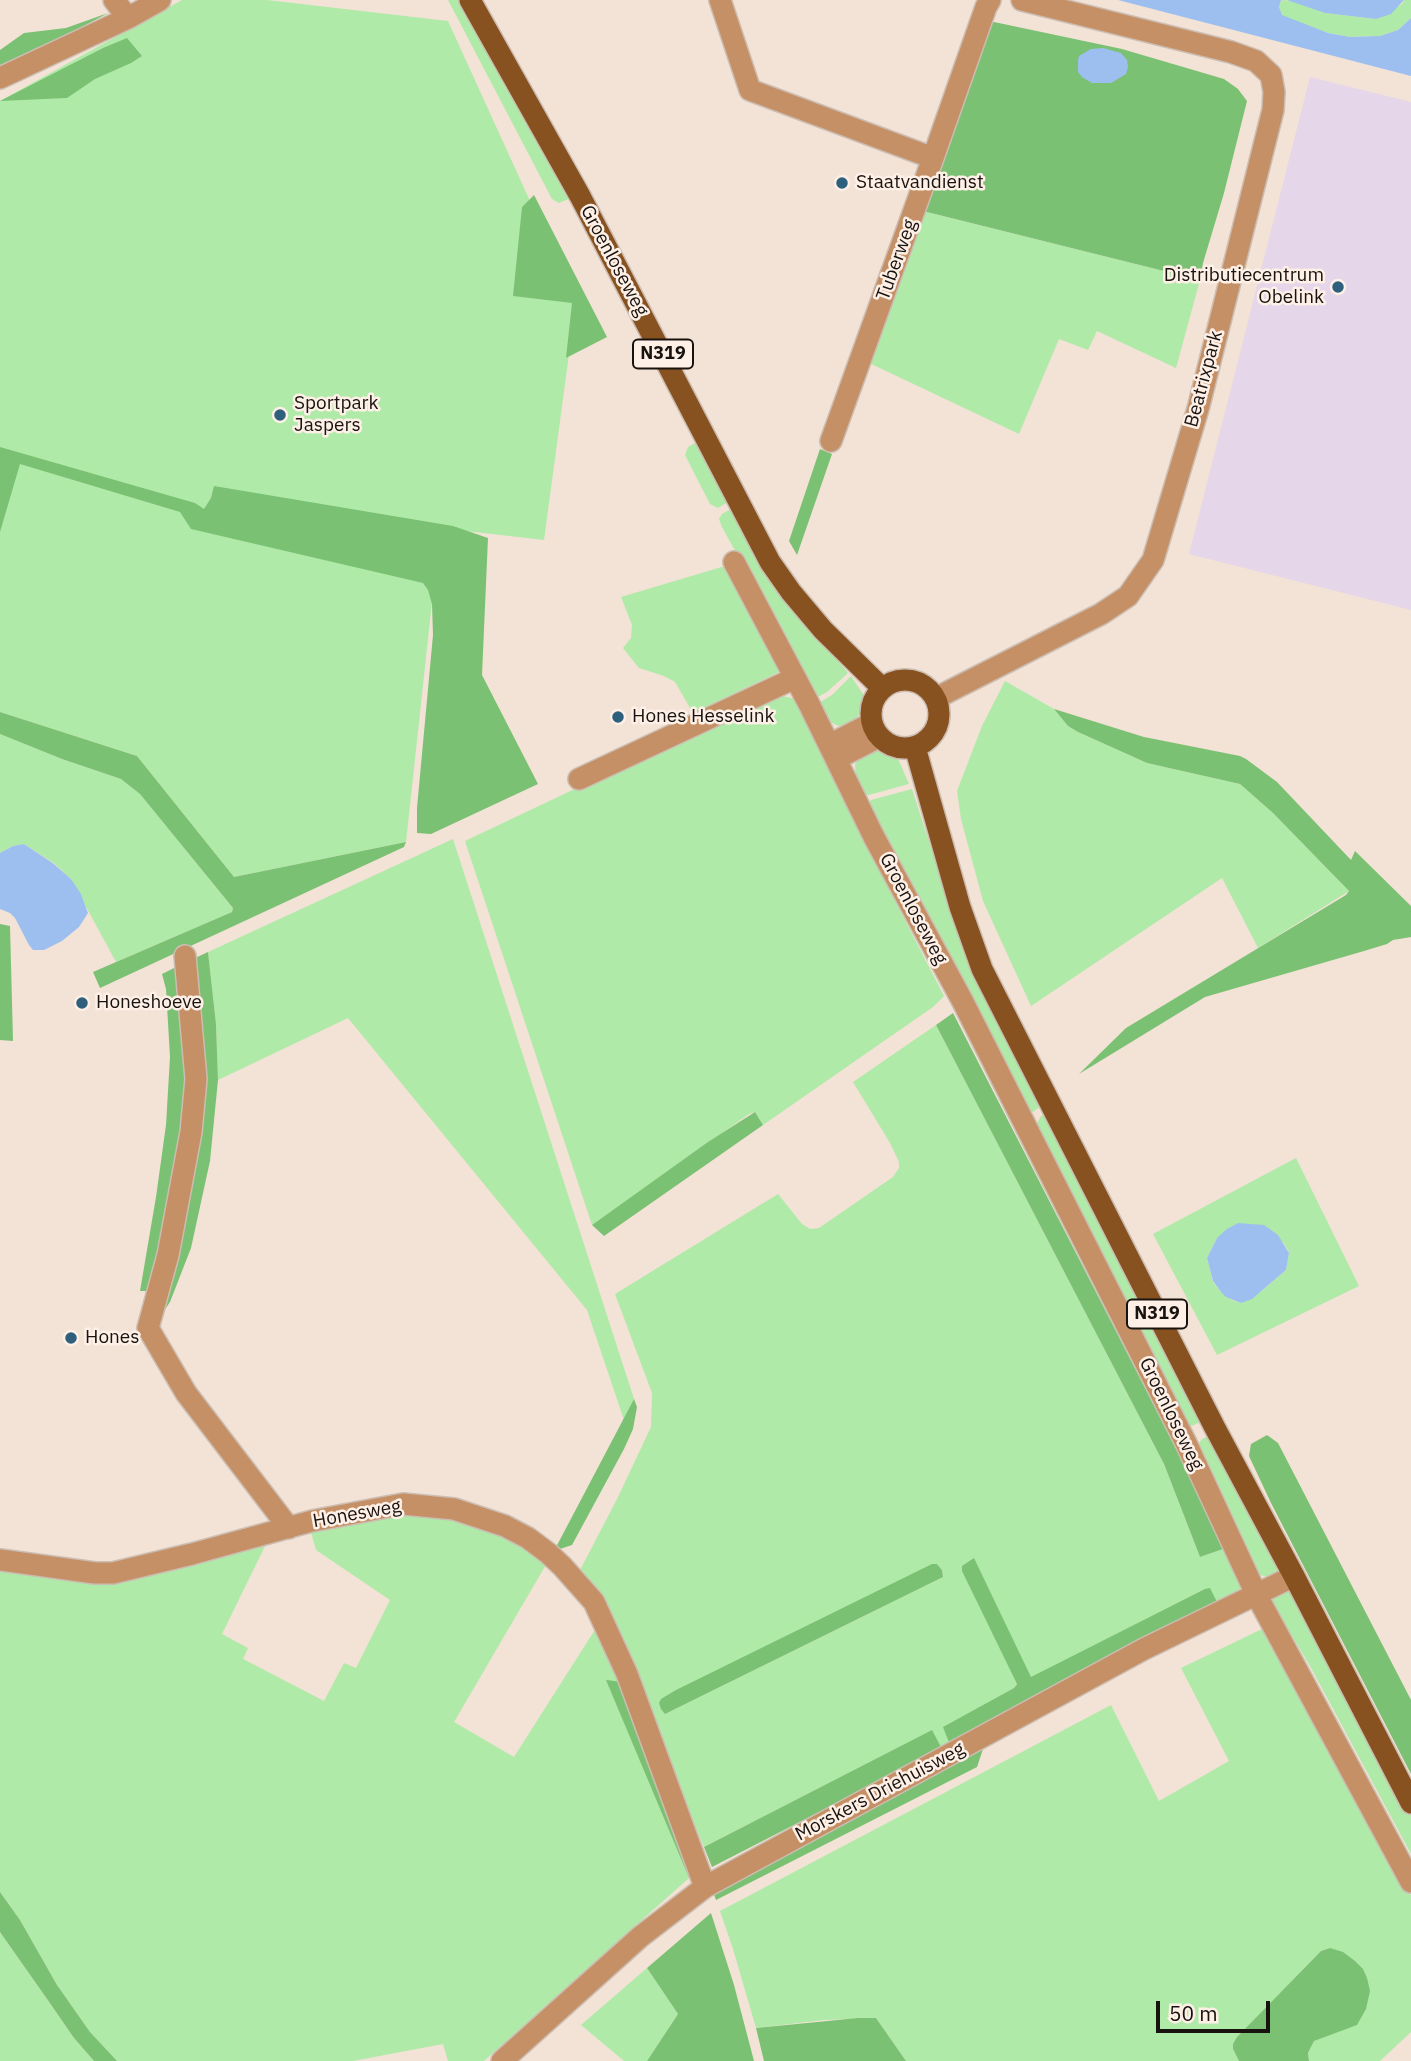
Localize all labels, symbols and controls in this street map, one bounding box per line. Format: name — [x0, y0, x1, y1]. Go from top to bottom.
place label: Staatvandienst — [856, 172, 984, 194]
marker: Staatvandienst — [834, 175, 850, 191]
street label: Groenloseweg — [575, 202, 653, 320]
street label: Tuberweg — [872, 217, 922, 303]
place label: Distributiecentrum Obelink — [1164, 265, 1324, 309]
marker: Distributiecentrum Obelink — [1330, 279, 1346, 295]
street label: Beatrixpark — [1180, 328, 1228, 430]
road number: N319 — [633, 340, 693, 368]
place label: Sportpark Jaspers — [294, 393, 379, 437]
marker: Sportpark Jaspers — [272, 407, 288, 423]
place label: Hones Hesselink — [632, 706, 774, 728]
marker: Hones Hesselink — [610, 709, 626, 725]
street label: Groenloseweg — [874, 850, 952, 968]
place label: Honeshoeve — [96, 992, 202, 1014]
marker: Honeshoeve — [74, 995, 90, 1011]
road number: N319 — [1127, 1300, 1187, 1329]
place label: Hones — [85, 1327, 140, 1349]
marker: Hones — [63, 1330, 79, 1346]
street label: Groenloseweg — [1134, 1354, 1208, 1474]
street label: Honesweg — [311, 1495, 403, 1533]
street label: Morskers Driehuisweg — [791, 1738, 969, 1846]
scale bar — [1159, 1988, 1273, 2032]
text: 50 m — [1169, 1999, 1218, 2027]

